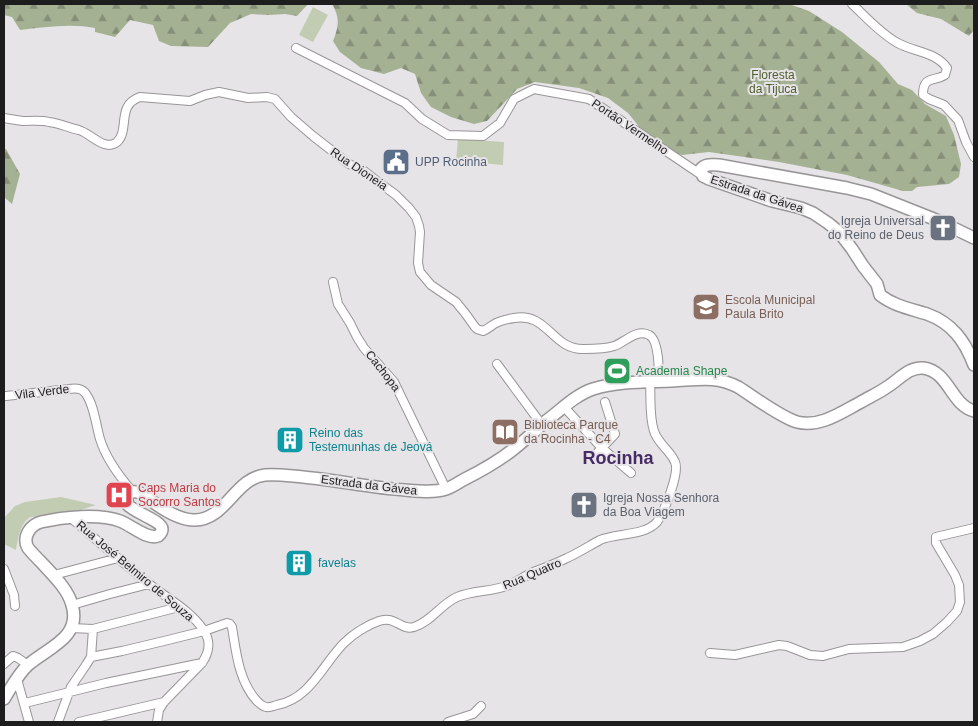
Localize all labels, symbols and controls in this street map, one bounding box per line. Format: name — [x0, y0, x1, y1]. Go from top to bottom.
park label: Floresta da Tijuca — [749, 68, 797, 96]
street label: Portão Vermelho — [589, 96, 671, 158]
street label: Rua Dioneia — [328, 145, 391, 193]
public building icon: UPP Rocinha — [381, 147, 411, 177]
place label: UPP Rocinha — [415, 155, 487, 169]
street label: Estrada da Gávea — [709, 172, 805, 216]
church icon: Igreja Universal do Reino de Deus — [928, 213, 958, 243]
place label: Igreja Universal do Reino de Deus — [828, 214, 924, 242]
school or university icon: Escola Municipal Paula Brito — [691, 292, 721, 322]
place label: Escola Municipal Paula Brito — [725, 293, 815, 321]
street label: Cachopa — [363, 348, 403, 394]
sports icon: Academia Shape — [602, 356, 632, 386]
place label: Academia Shape — [636, 364, 728, 378]
street label: Vila Verde — [14, 382, 70, 402]
library icon: Biblioteca Parque da Rocinha - C4 — [490, 417, 520, 447]
place label: Biblioteca Parque da Rocinha - C4 — [524, 418, 618, 446]
building icon: Reino das Testemunhas de Jeová — [275, 425, 305, 455]
place label: Reino das Testemunhas de Jeová — [309, 426, 433, 454]
district label: Rocinha — [582, 448, 654, 468]
street label: Estrada da Gávea — [320, 472, 418, 498]
hospital icon: Caps Maria do Socorro Santos — [104, 480, 134, 510]
place label: Caps Maria do Socorro Santos — [138, 481, 221, 509]
church icon: Igreja Nossa Senhora da Boa Viagem — [569, 490, 599, 520]
place label: Igreja Nossa Senhora da Boa Viagem — [603, 491, 719, 519]
street label: Rua José Belmiro de Souza — [74, 518, 197, 624]
building icon: favelas — [284, 548, 314, 578]
street label: Rua Quatro — [501, 555, 564, 593]
place label: favelas — [318, 556, 356, 570]

